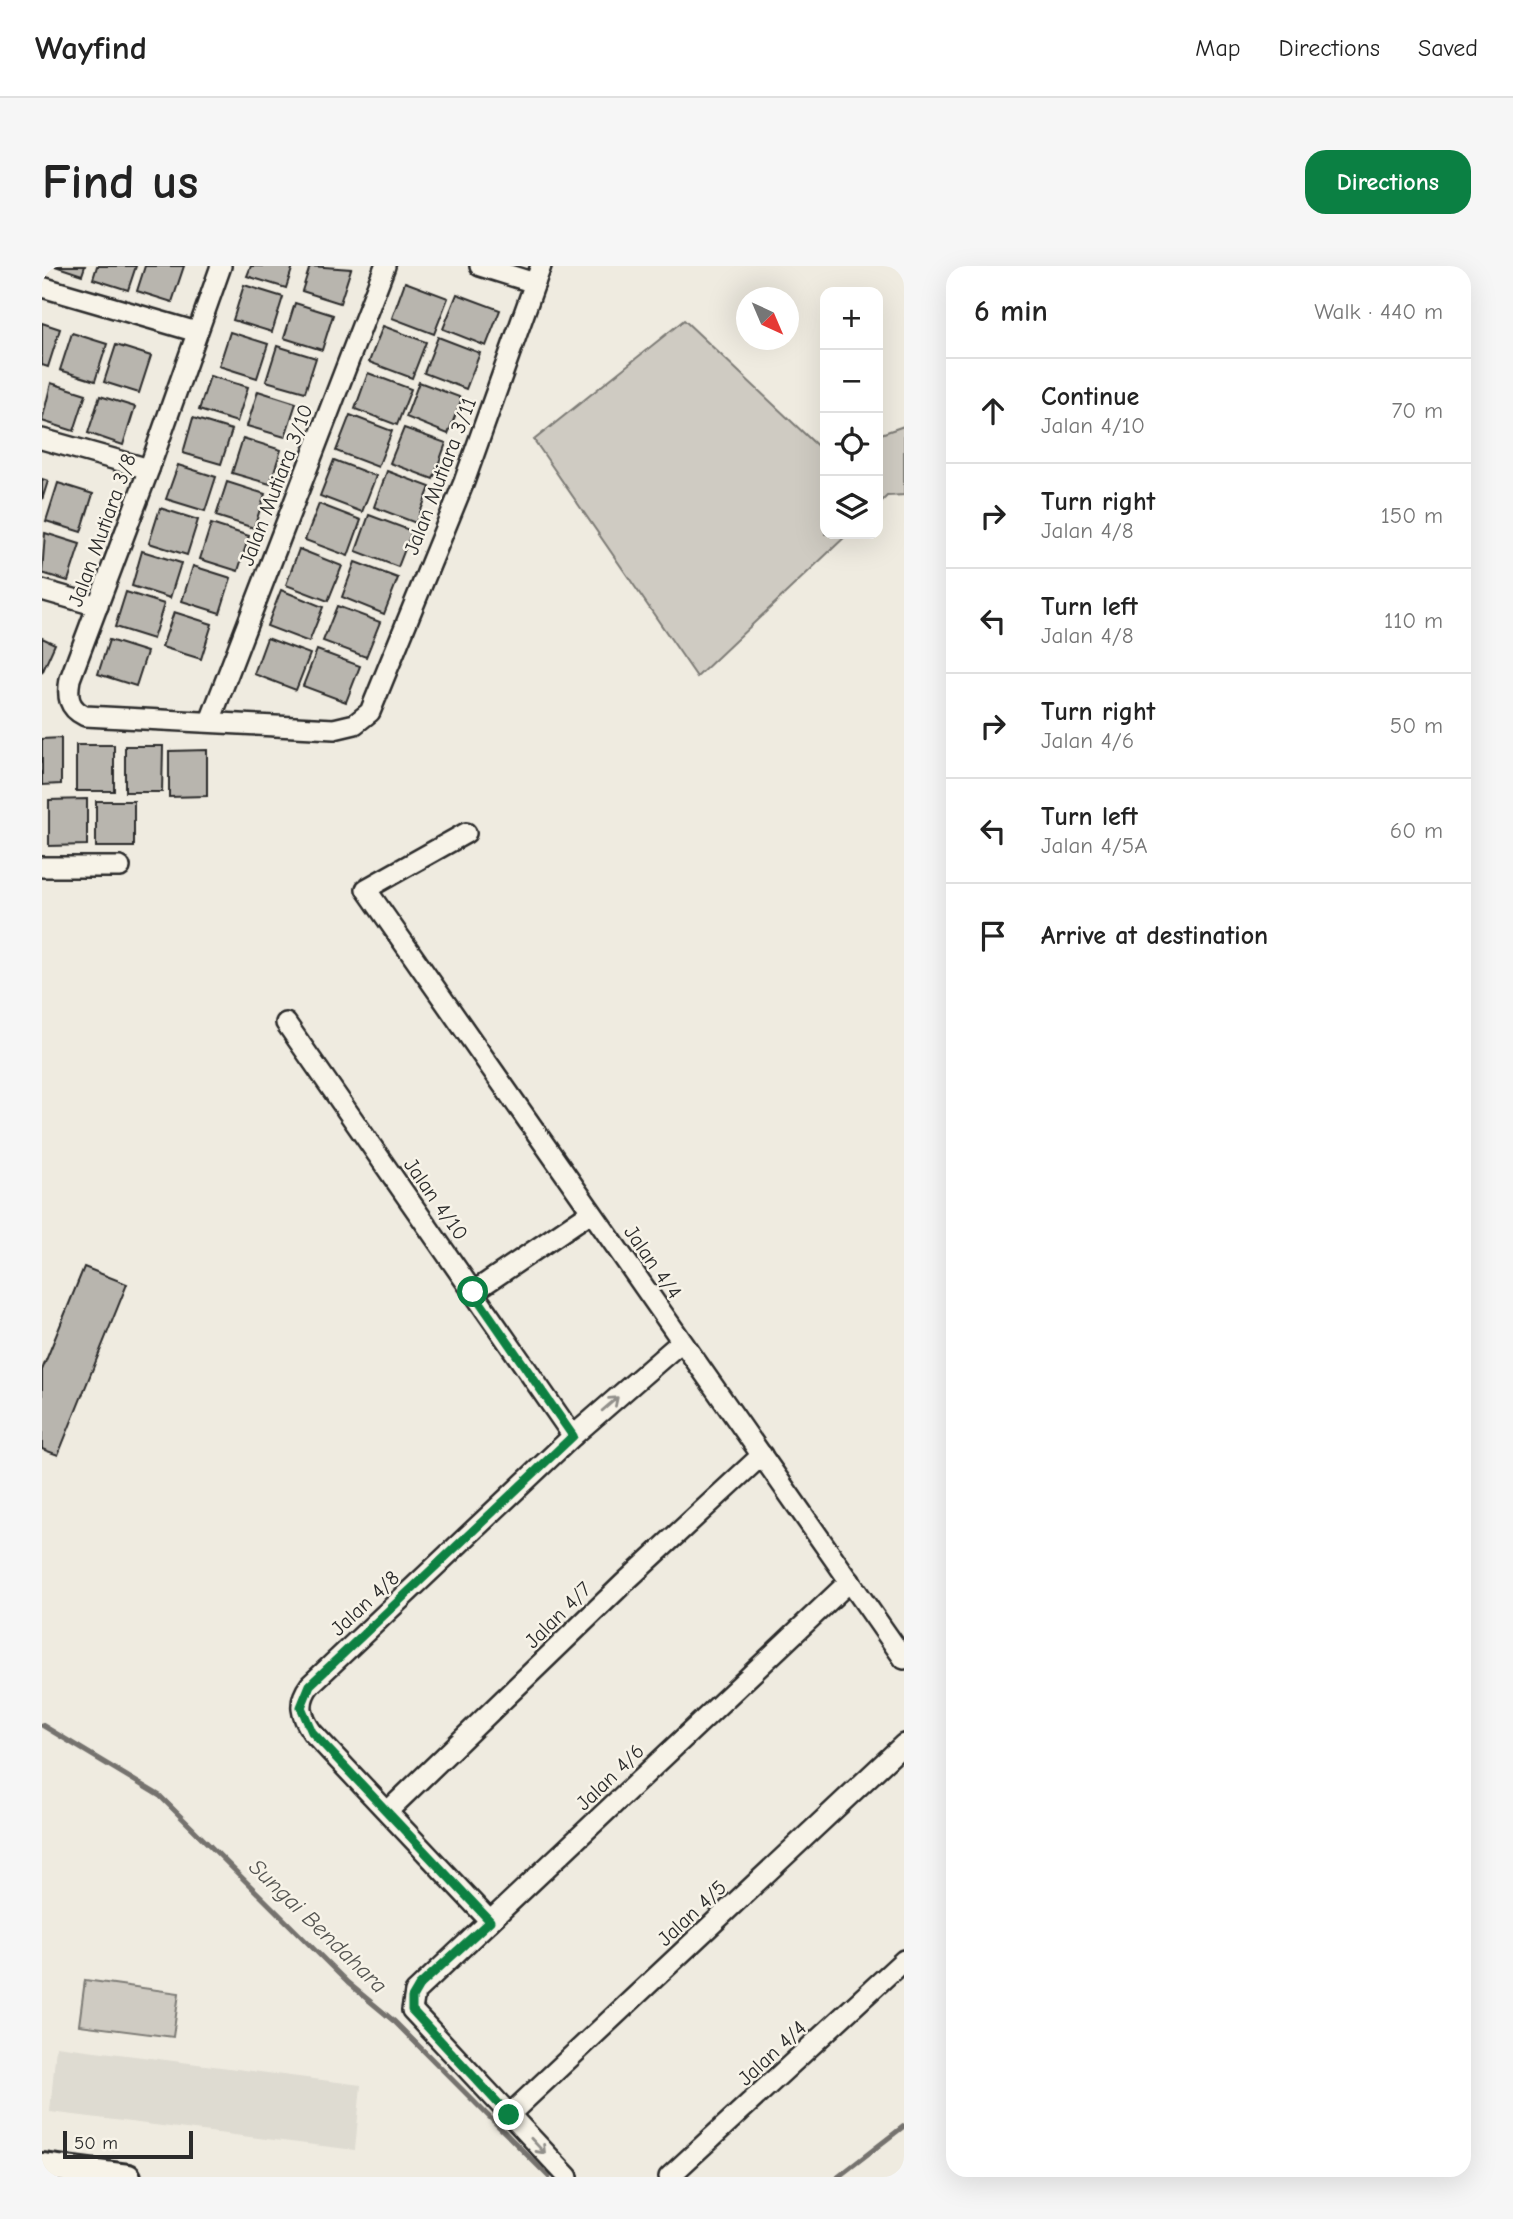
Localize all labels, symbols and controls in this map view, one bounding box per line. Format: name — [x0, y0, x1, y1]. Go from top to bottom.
text: Wayfind — [35, 29, 147, 67]
text: Map — [1195, 34, 1241, 62]
text: Directions — [1279, 34, 1380, 62]
text: Saved — [1418, 34, 1478, 62]
button: Directions — [1305, 150, 1471, 214]
text: Find us — [42, 154, 198, 210]
north arrow — [736, 287, 799, 350]
map controls — [820, 287, 883, 539]
button: + — [820, 287, 883, 350]
text: 6 min — [974, 294, 1048, 329]
text: Walk · 440 m — [1314, 298, 1443, 325]
button: − — [820, 350, 883, 413]
text: Continue — [1041, 382, 1139, 412]
icon: ahead — [974, 392, 1012, 430]
street label: Jalan Mutiara 3/11 — [399, 394, 481, 558]
text: 70 m — [1391, 397, 1443, 424]
street label: Jalan Mutiara 3/10 — [234, 401, 318, 569]
text: Jalan 4/10 — [1041, 412, 1145, 439]
button: locate — [820, 413, 883, 476]
street label: Jalan Mutiara 3/8 — [63, 450, 141, 610]
button: layers — [820, 476, 883, 539]
text: Turn right — [1041, 487, 1155, 517]
icon: right — [974, 497, 1012, 535]
text: 150 m — [1381, 502, 1443, 529]
text: Jalan 4/8 — [1041, 517, 1134, 544]
text: Turn left — [1041, 592, 1138, 622]
icon: left — [974, 602, 1012, 640]
text: 110 m — [1384, 607, 1443, 634]
text: Jalan 4/8 — [1041, 622, 1134, 649]
text: Turn right — [1041, 697, 1155, 727]
icon: right — [974, 707, 1012, 745]
text: 50 m — [1390, 712, 1443, 739]
text: Jalan 4/6 — [1041, 727, 1134, 754]
text: Turn left — [1041, 802, 1138, 832]
icon: left — [974, 812, 1012, 850]
text: 60 m — [1390, 817, 1443, 844]
text: Jalan 4/5A — [1041, 832, 1148, 859]
icon: arrive — [974, 917, 1012, 955]
text: Arrive at destination — [1041, 921, 1268, 951]
street label: Jalan 4/10 — [399, 1153, 473, 1245]
street label: Jalan 4/4 — [619, 1221, 687, 1303]
route start — [457, 1276, 488, 1307]
one-way arrow — [601, 1395, 618, 1412]
street label: Jalan 4/8 — [326, 1565, 404, 1641]
street label: Jalan 4/7 — [520, 1577, 596, 1653]
street label: Jalan 4/6 — [571, 1739, 649, 1815]
water label: Sungai Bendahara — [243, 1853, 393, 1999]
street label: Jalan 4/5 — [653, 1875, 731, 1951]
street label: Jalan 4/4 — [733, 2016, 811, 2090]
route end — [493, 2099, 524, 2130]
scale bar — [63, 2128, 192, 2160]
text: 50 m — [74, 2132, 118, 2154]
one-way arrow — [530, 2137, 547, 2154]

